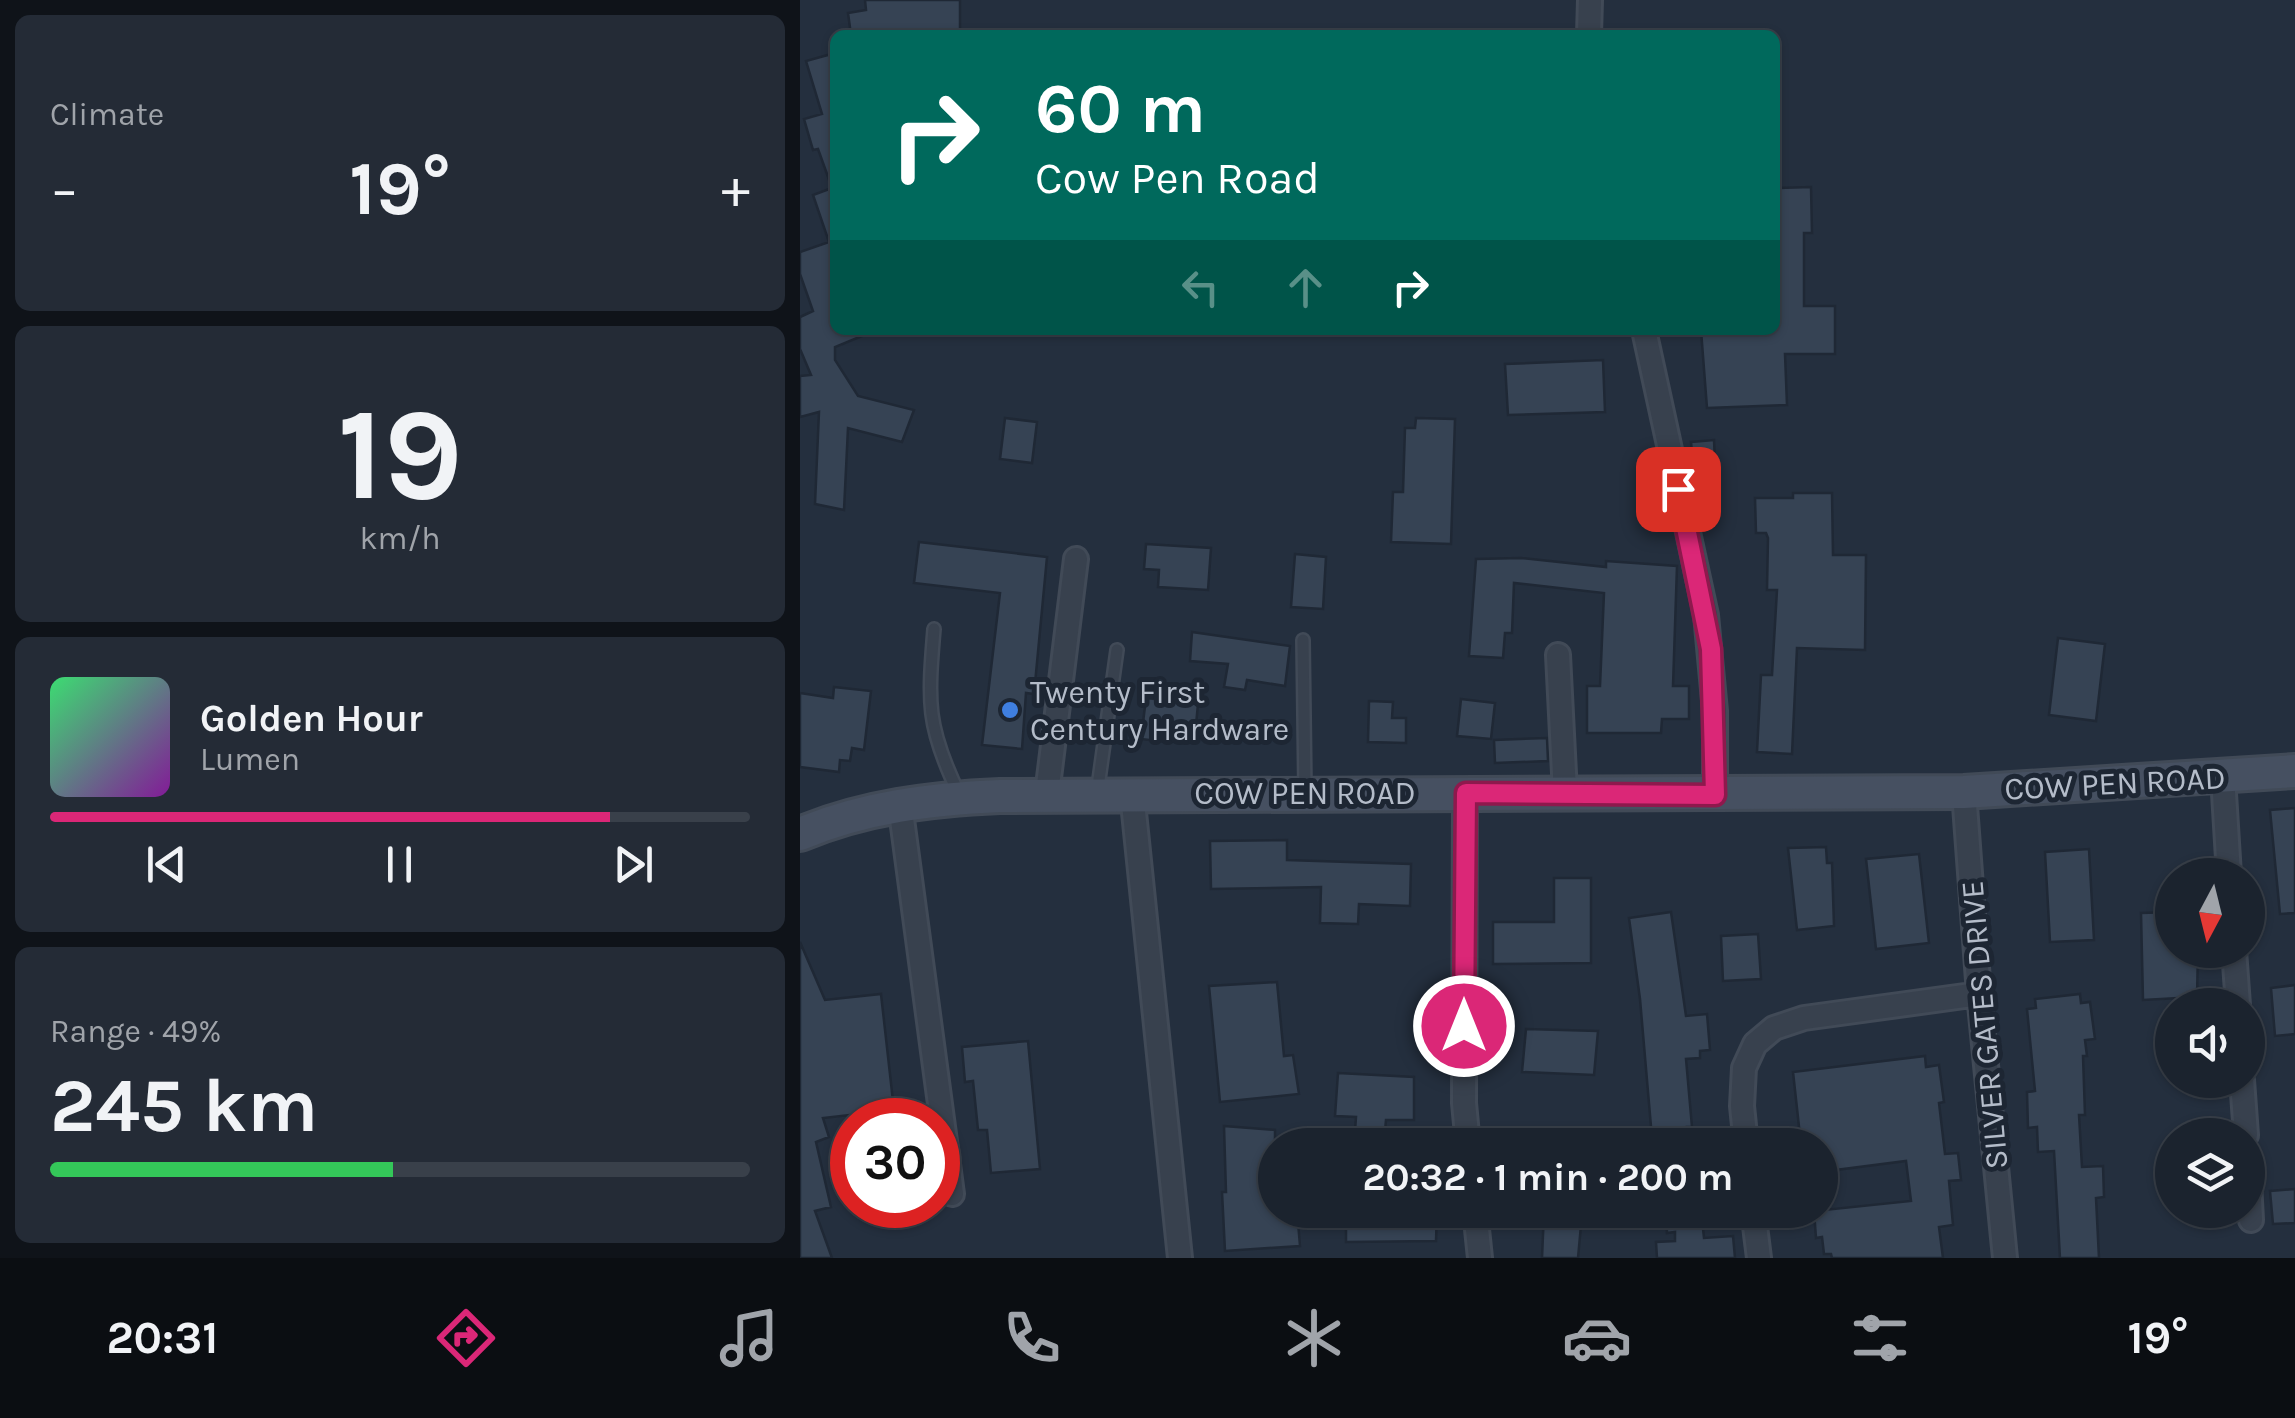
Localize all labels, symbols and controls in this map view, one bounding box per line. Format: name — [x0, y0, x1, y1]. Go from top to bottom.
text: 60 m — [1035, 68, 1206, 150]
icon: right — [870, 70, 1000, 200]
text: Climate — [50, 96, 164, 133]
text: 19° — [349, 145, 451, 233]
text: Cow Pen Road — [1035, 152, 1320, 204]
text: − — [50, 157, 79, 221]
text: + — [721, 157, 750, 221]
icon: left — [1173, 260, 1228, 315]
icon: ahead — [1278, 260, 1333, 315]
icon: right — [1383, 260, 1438, 315]
text: 19 — [337, 379, 463, 531]
pin — [1636, 447, 1721, 532]
icon: arrive — [1651, 462, 1706, 517]
text: km/h — [359, 520, 441, 557]
place label: Twenty First Century Hardware — [1030, 674, 1289, 748]
text: Golden Hour — [200, 696, 423, 741]
marker: Twenty First Century Hardware — [999, 699, 1021, 721]
text: Lumen — [200, 741, 300, 778]
street label: COW PEN ROAD — [2003, 759, 2227, 808]
street label: COW PEN ROAD — [1194, 775, 1416, 812]
icon: previous — [139, 837, 194, 892]
icon: pause — [372, 837, 427, 892]
icon: next — [606, 837, 661, 892]
north arrow — [2155, 858, 2265, 968]
map controls — [2155, 858, 2265, 1228]
street label: SILVER GATES DRIVE — [1953, 879, 2016, 1171]
position arrow — [1412, 974, 1516, 1078]
button: sound — [2155, 988, 2265, 1098]
text: Range · 49% — [50, 1013, 222, 1050]
text: 245 km — [50, 1062, 318, 1150]
speed limit sign: 30 — [830, 1098, 960, 1228]
button: layers — [2155, 1118, 2265, 1228]
text: 20:32 · 1 min · 200 m — [1363, 1155, 1733, 1200]
icon: directions — [431, 1303, 501, 1373]
icon: music — [714, 1303, 784, 1373]
icon: phone — [997, 1303, 1067, 1373]
icon: climate — [1279, 1303, 1349, 1373]
icon: car — [1562, 1303, 1632, 1373]
icon: filters — [1845, 1303, 1915, 1373]
text: 20:31 — [106, 1312, 218, 1364]
text: 19° — [2128, 1312, 2189, 1364]

